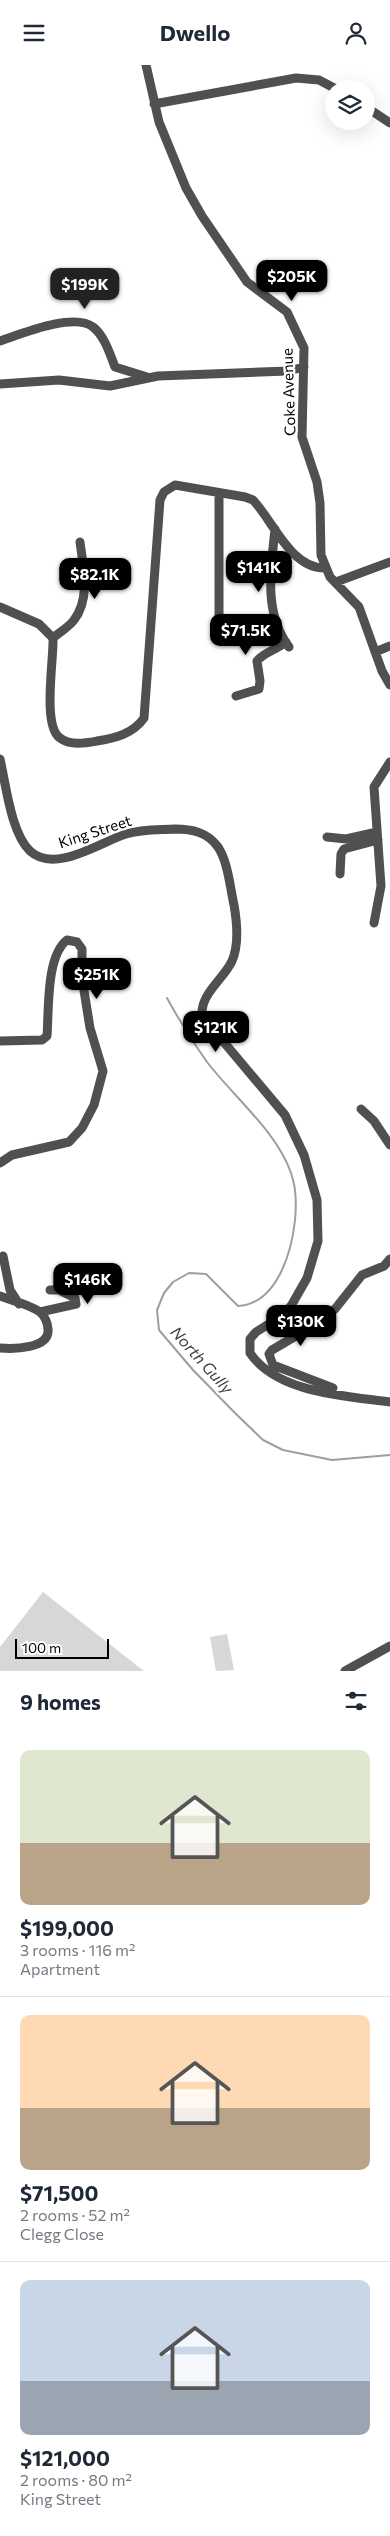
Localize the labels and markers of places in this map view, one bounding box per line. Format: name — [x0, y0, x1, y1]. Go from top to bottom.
pin: $205K — [257, 259, 327, 302]
pin: $199K — [50, 267, 120, 310]
pin: $141K — [224, 551, 294, 593]
pin: $82.1K — [54, 557, 136, 600]
pin: $71.5K — [205, 613, 287, 656]
pin: $251K — [62, 957, 132, 1000]
pin: $121K — [181, 1011, 251, 1053]
pin: $146K — [53, 1263, 123, 1305]
pin: $130K — [266, 1305, 336, 1347]

